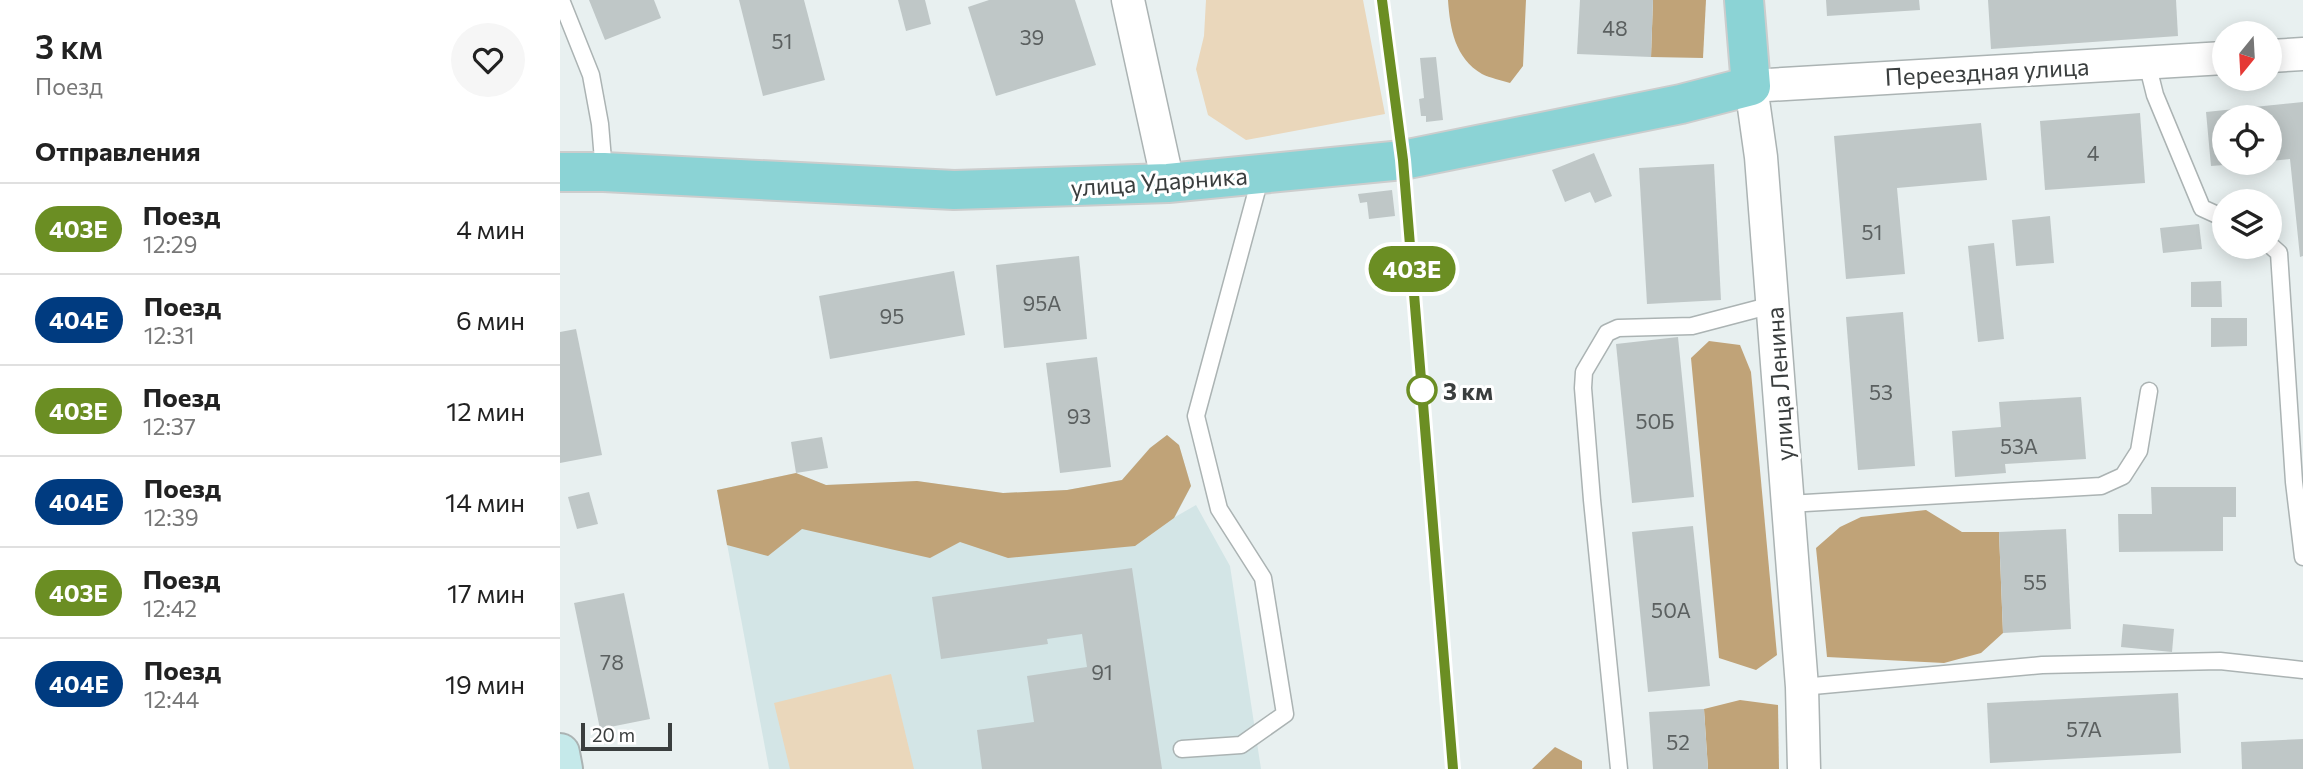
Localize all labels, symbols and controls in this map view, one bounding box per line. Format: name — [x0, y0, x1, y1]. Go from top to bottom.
house number: 48 — [1602, 15, 1628, 40]
north arrow — [2212, 21, 2282, 91]
map controls — [2212, 21, 2282, 259]
button: heart — [451, 23, 525, 97]
house number: 39 — [1020, 24, 1044, 49]
text: 3 км — [35, 25, 103, 66]
house number: 51 — [771, 28, 793, 53]
street label: Переездная улица — [1884, 51, 2090, 91]
text: Поезд — [35, 72, 103, 100]
button: locate — [2212, 105, 2282, 175]
text: Отправления — [35, 135, 201, 166]
house number: 4 — [2087, 140, 2100, 165]
street label: улица Ударника — [1070, 160, 1248, 202]
button: layers — [2212, 189, 2282, 259]
text: Поезд — [143, 199, 220, 230]
text: 4 мин — [456, 213, 525, 244]
text: 403Е — [49, 214, 108, 243]
house number: 51 — [1861, 219, 1883, 244]
text: 12:29 — [143, 230, 198, 258]
line badge: 403Е — [1363, 246, 1461, 292]
text: 403Е — [1383, 254, 1441, 283]
text: Поезд — [144, 290, 221, 321]
house number: 95А — [1023, 290, 1061, 315]
house number: 95 — [880, 303, 904, 328]
text: 6 мин — [456, 304, 525, 335]
text: 404Е — [49, 305, 109, 334]
street label: улица Ленина — [1759, 306, 1799, 462]
text: 12:31 — [144, 321, 195, 349]
marker: 3 км — [1407, 375, 1437, 405]
place label: 3 км — [1443, 376, 1493, 405]
house number: 53 — [1869, 379, 1893, 404]
text: Поезд — [143, 381, 220, 412]
text: 12 мин — [446, 395, 525, 426]
text: 403Е — [49, 396, 108, 425]
house number: 93 — [1067, 403, 1091, 428]
house number: 50Б — [1636, 408, 1674, 433]
text: 12:37 — [143, 412, 196, 440]
house number: 53А — [2000, 433, 2038, 458]
text: Поезд — [144, 472, 221, 503]
text: 14 мин — [445, 486, 525, 517]
text: 404Е — [49, 487, 109, 516]
text: 12:39 — [144, 503, 199, 531]
text: Поезд — [143, 563, 220, 594]
house number: 55 — [2023, 569, 2047, 594]
text: 17 мин — [447, 577, 525, 608]
text: 403Е — [49, 578, 108, 607]
text: 12:42 — [143, 594, 197, 622]
house number: 50А — [1651, 597, 1691, 622]
house number: 78 — [600, 649, 624, 674]
text: Поезд — [144, 654, 221, 685]
house number: 91 — [1091, 659, 1113, 684]
text: 19 мин — [445, 668, 525, 699]
text: 404Е — [49, 669, 109, 698]
text: 12:44 — [144, 685, 199, 713]
house number: 57А — [2066, 716, 2102, 741]
scale bar — [581, 720, 672, 752]
text: 20 m — [592, 723, 635, 746]
house number: 52 — [1666, 729, 1690, 754]

